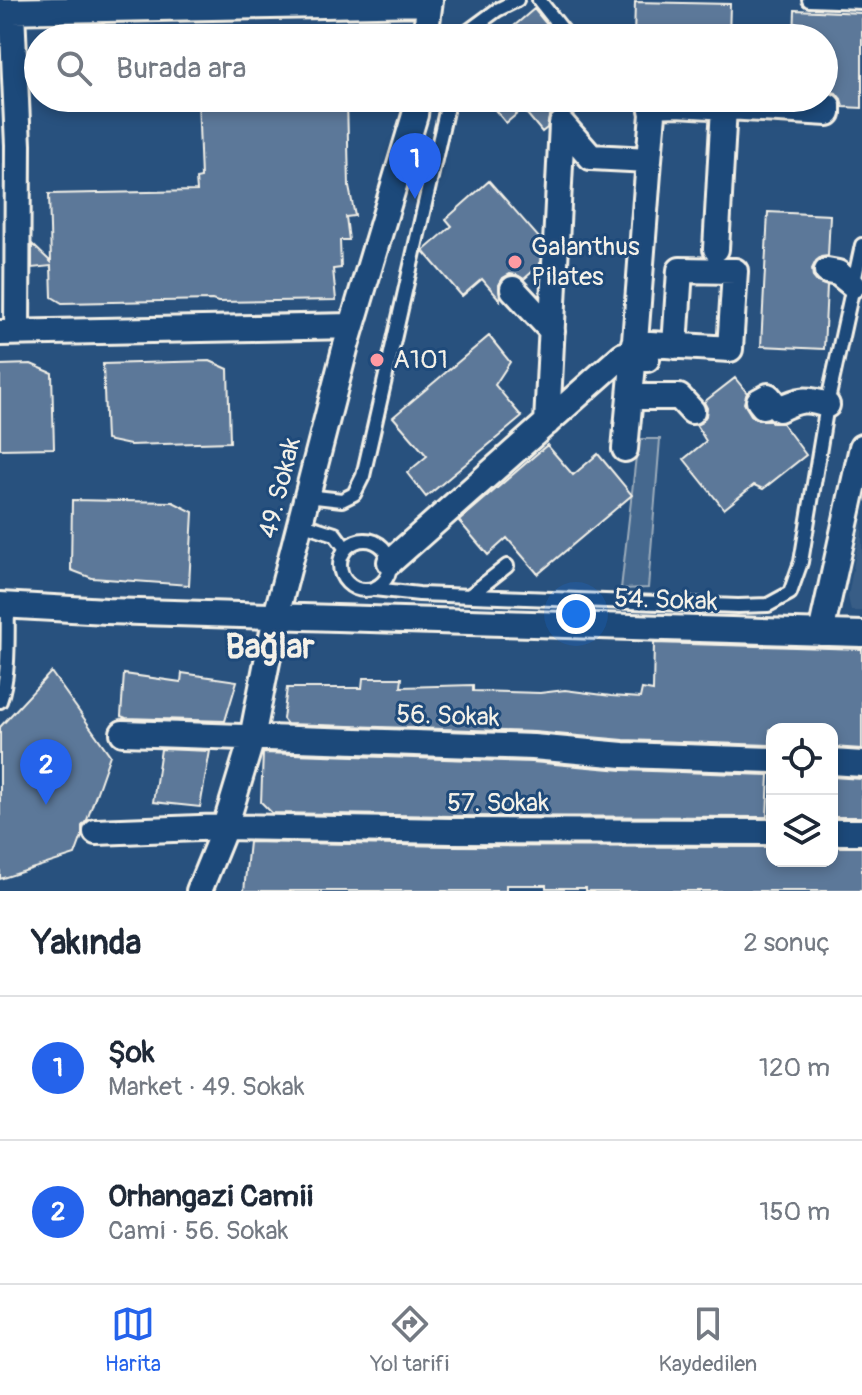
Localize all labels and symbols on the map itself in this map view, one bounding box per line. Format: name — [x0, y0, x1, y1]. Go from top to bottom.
pin: 1 — [389, 133, 441, 199]
place label: Galanthus Pilates — [531, 231, 640, 293]
marker: Galanthus Pilates — [506, 253, 524, 271]
place label: A101 — [393, 344, 448, 376]
marker: A101 — [368, 351, 386, 369]
street label: 49. Sokak — [252, 434, 308, 542]
street label: 54. Sokak — [614, 582, 718, 618]
your location — [556, 594, 596, 634]
district label: Bağlar — [226, 626, 315, 669]
street label: 56. Sokak — [396, 698, 500, 734]
pin: 2 — [20, 739, 72, 805]
street label: 57. Sokak — [447, 787, 549, 819]

